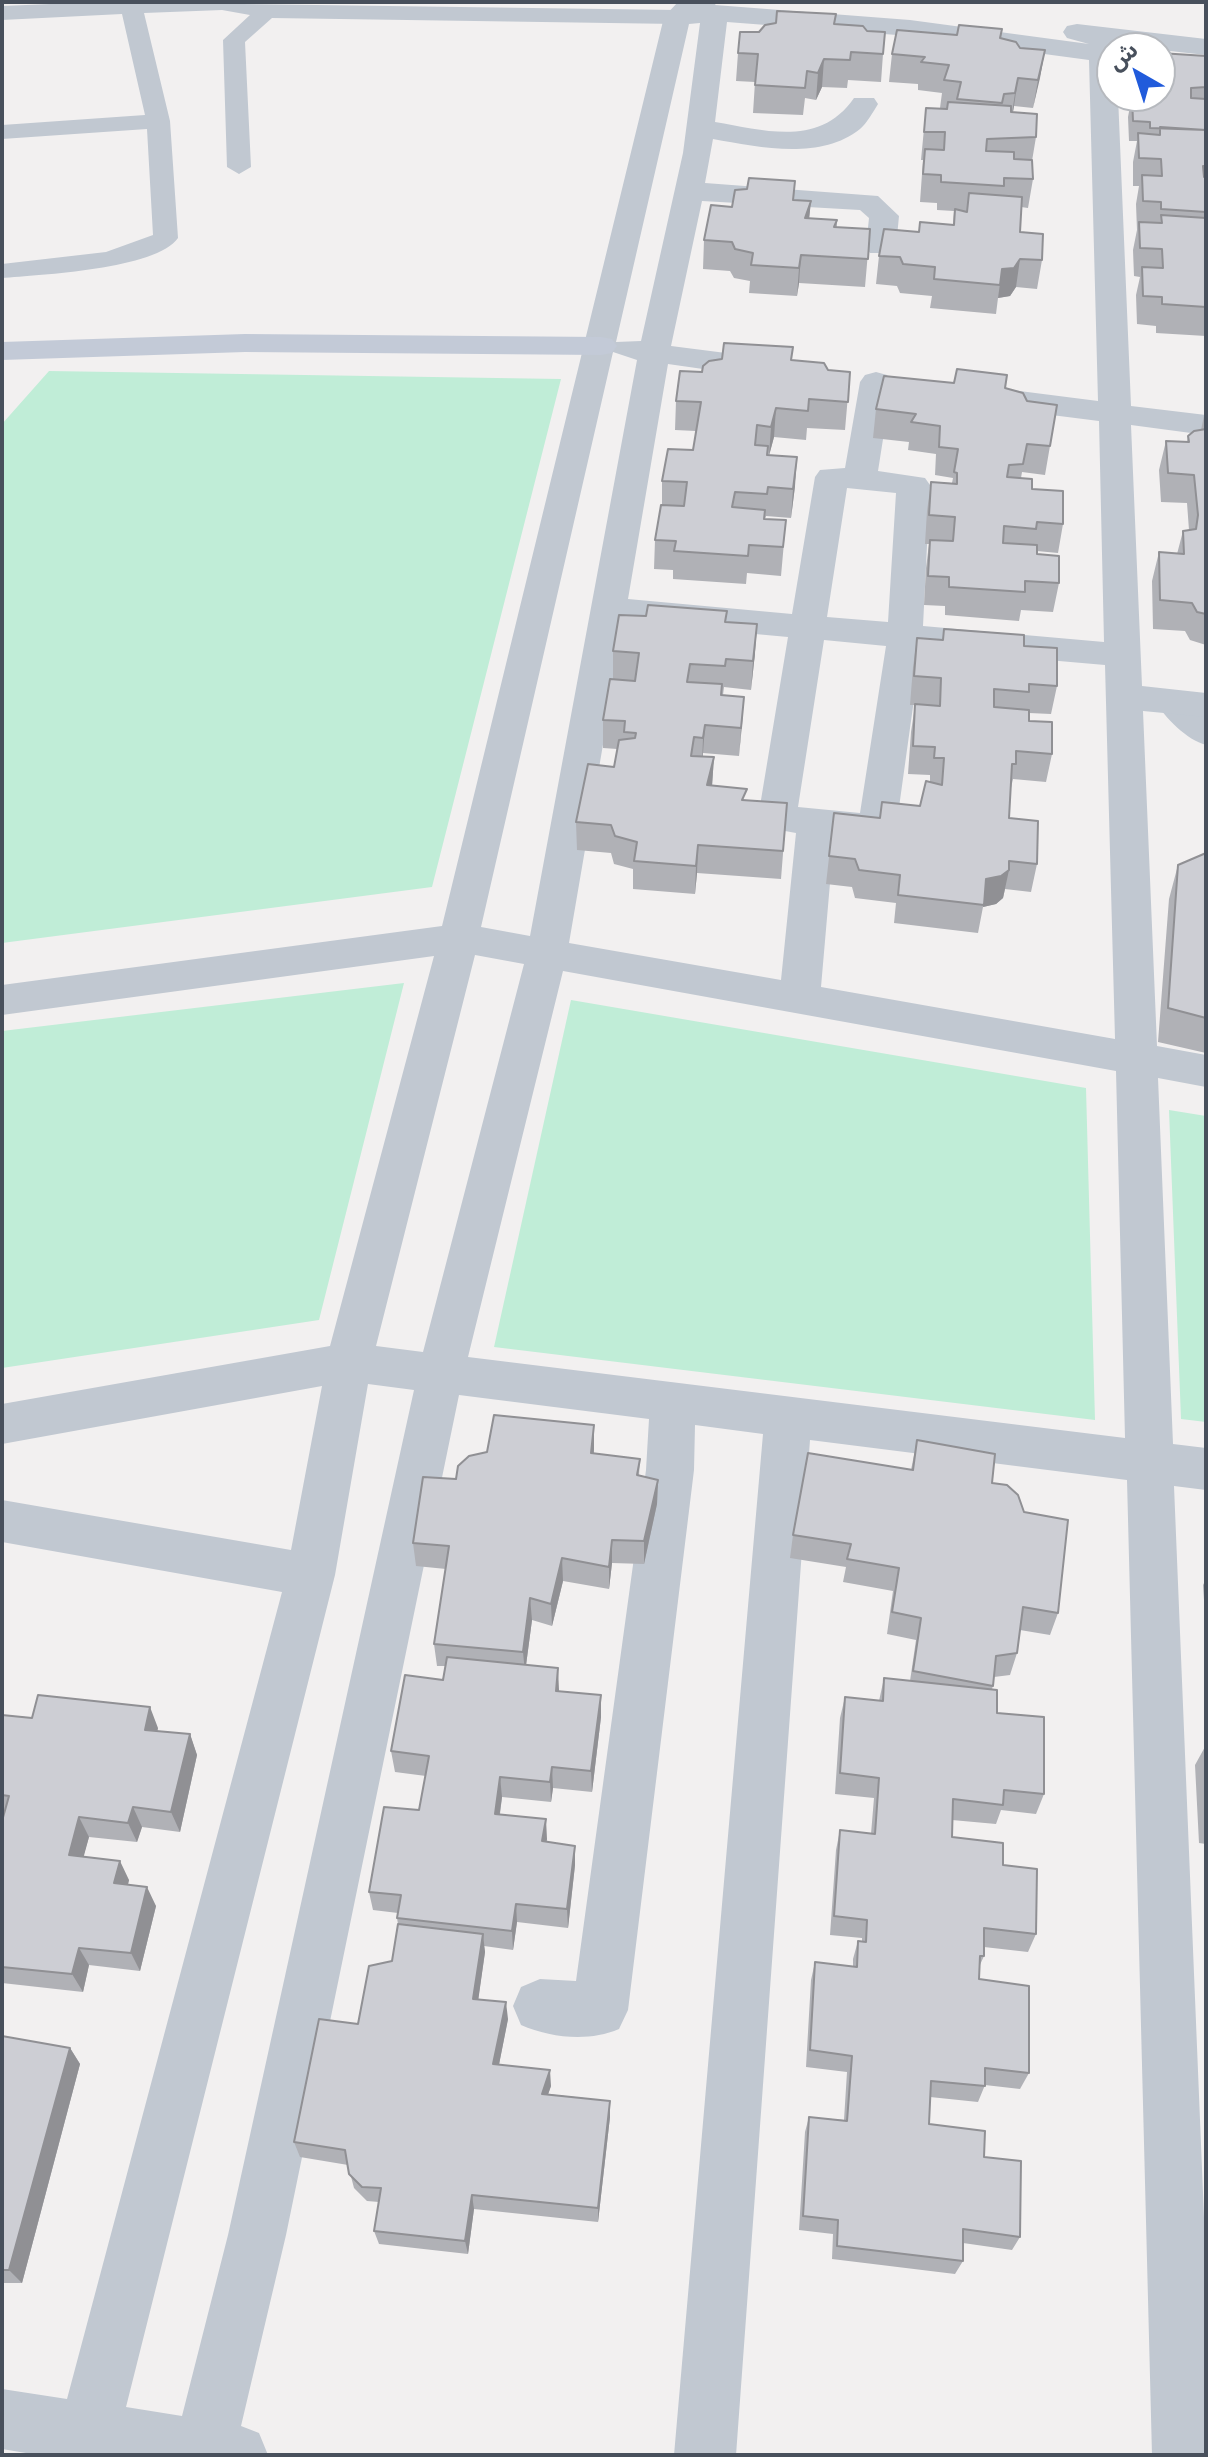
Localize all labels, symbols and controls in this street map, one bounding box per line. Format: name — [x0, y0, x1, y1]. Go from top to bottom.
north arrow — [1096, 32, 1176, 112]
text: ش — [1102, 35, 1142, 74]

